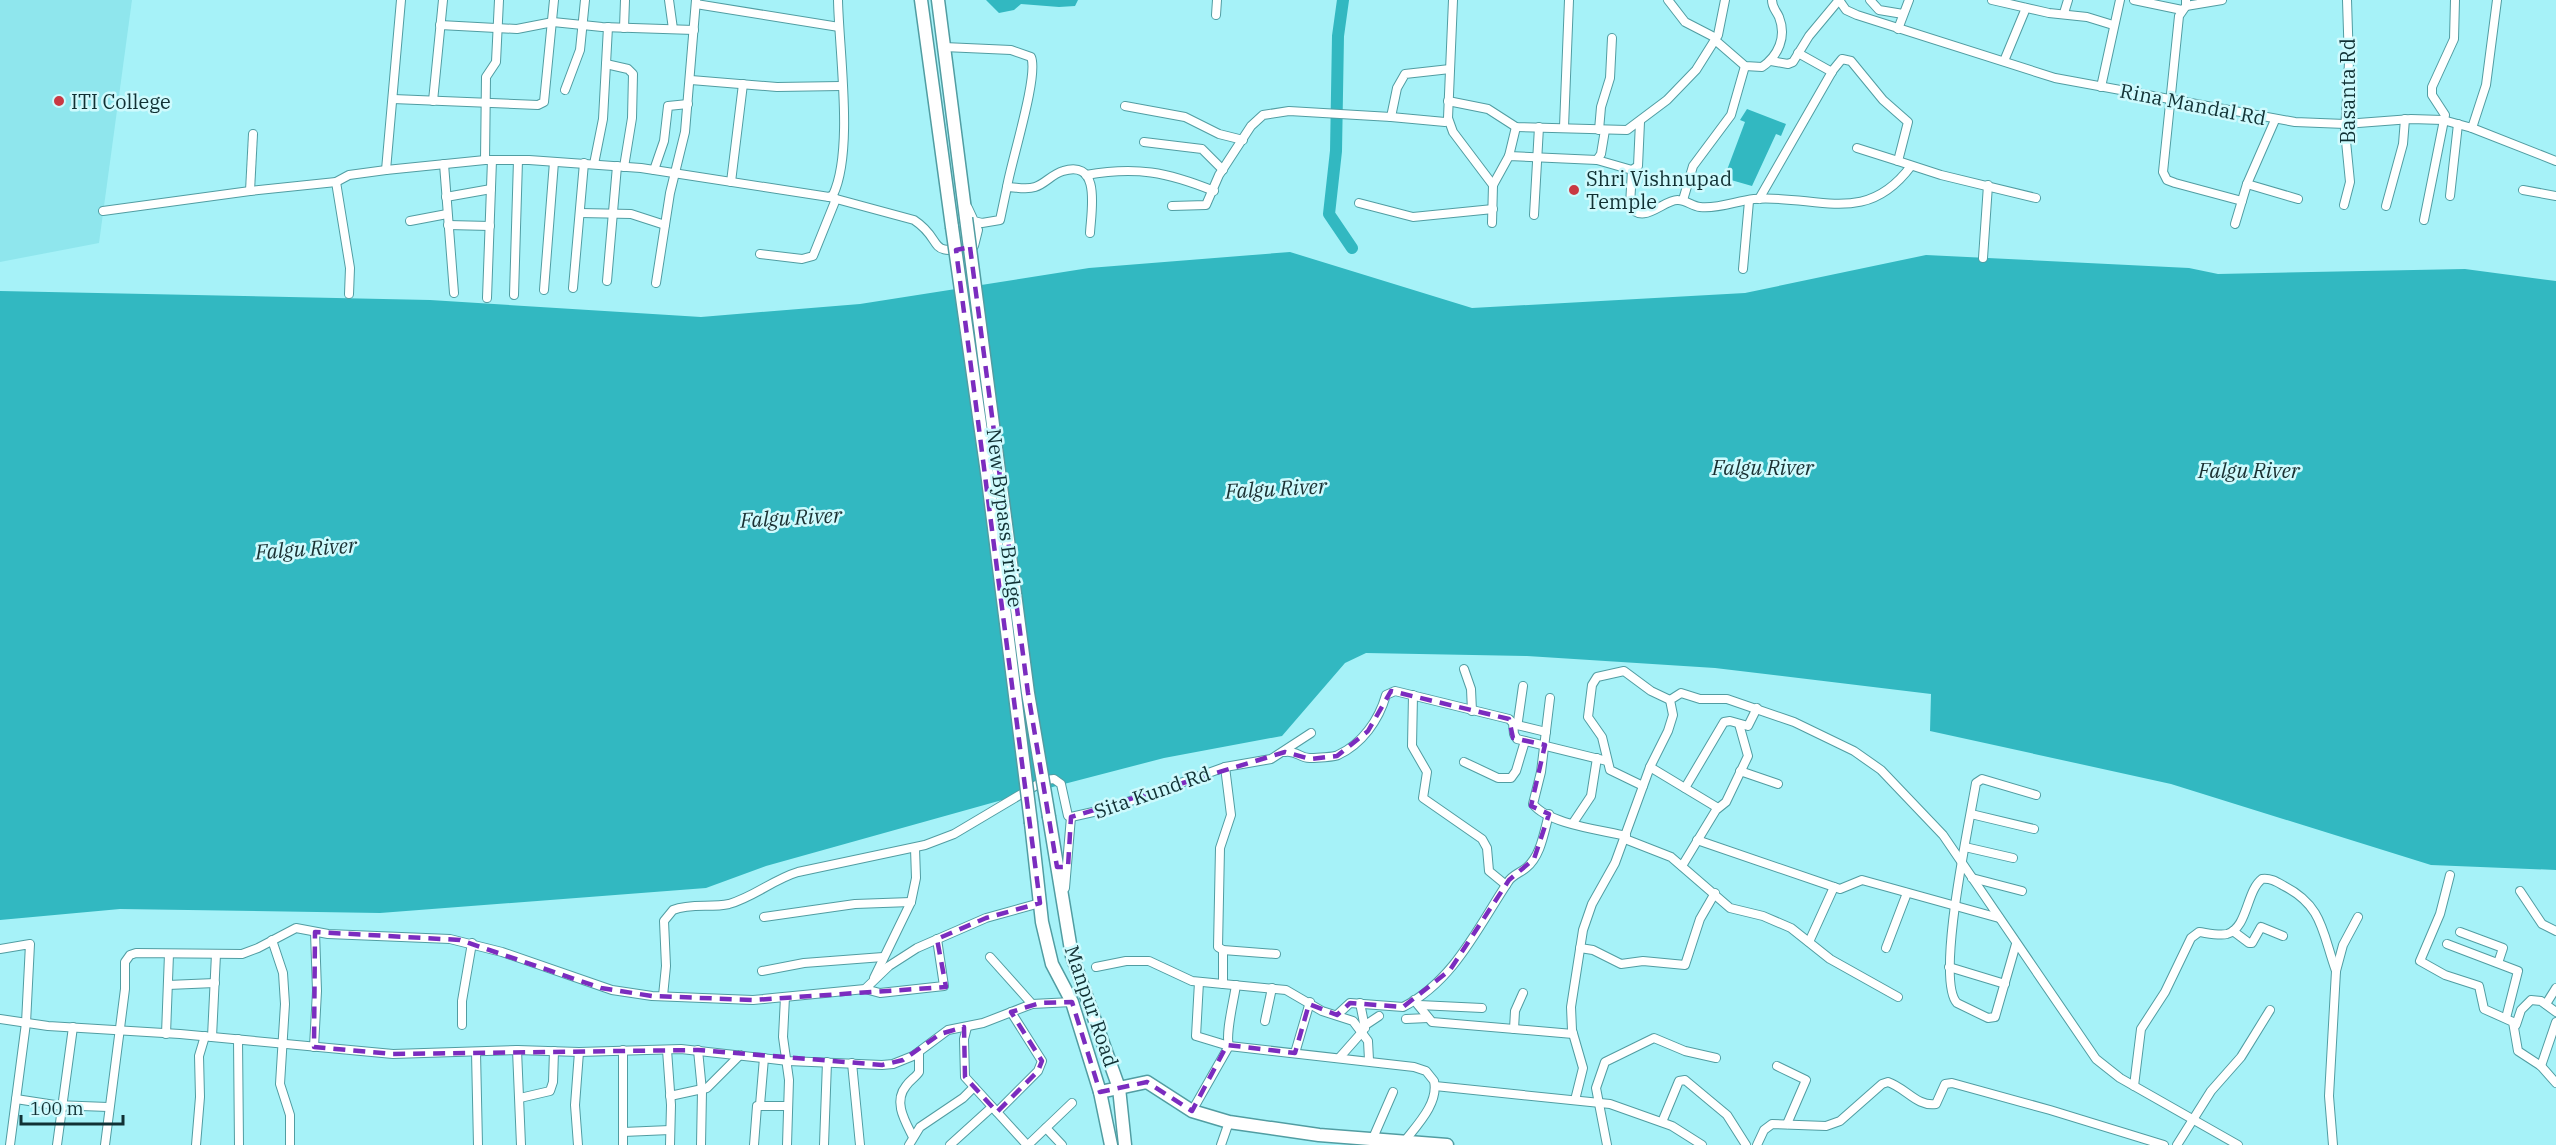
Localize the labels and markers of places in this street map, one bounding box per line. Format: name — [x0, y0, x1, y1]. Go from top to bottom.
place label: ITI College — [71, 88, 171, 115]
marker: ITI College — [52, 94, 66, 108]
place label: Shri Vishnupad Temple — [1586, 165, 1732, 215]
marker: Shri Vishnupad Temple — [1567, 183, 1581, 197]

